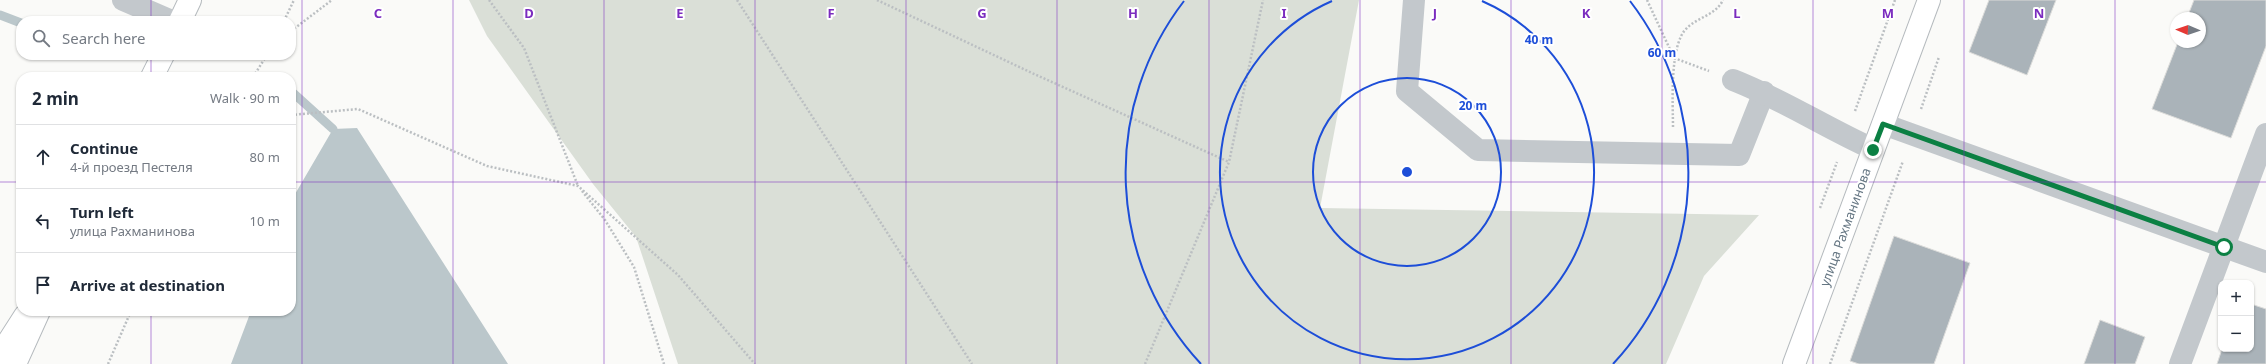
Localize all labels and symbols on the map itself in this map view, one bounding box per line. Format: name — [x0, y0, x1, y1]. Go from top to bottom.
text: C — [374, 4, 382, 22]
text: D — [524, 4, 534, 22]
text: E — [676, 4, 684, 22]
text: F — [827, 4, 835, 22]
text: G — [977, 4, 987, 22]
text: H — [1128, 4, 1138, 22]
text: I — [1281, 4, 1287, 22]
text: J — [1432, 4, 1437, 22]
text: K — [1582, 4, 1591, 22]
text: L — [1733, 4, 1741, 22]
text: M — [1882, 4, 1894, 22]
text: N — [2034, 4, 2044, 22]
north arrow — [2170, 12, 2206, 48]
text: 40 m — [1525, 31, 1553, 48]
text: 60 m — [1648, 44, 1676, 61]
text: 20 m — [1459, 97, 1487, 114]
route end — [1864, 141, 1882, 159]
centre of rings — [1400, 165, 1414, 179]
street label: улица Рахманинова — [1815, 165, 1875, 289]
route start — [2215, 238, 2233, 256]

